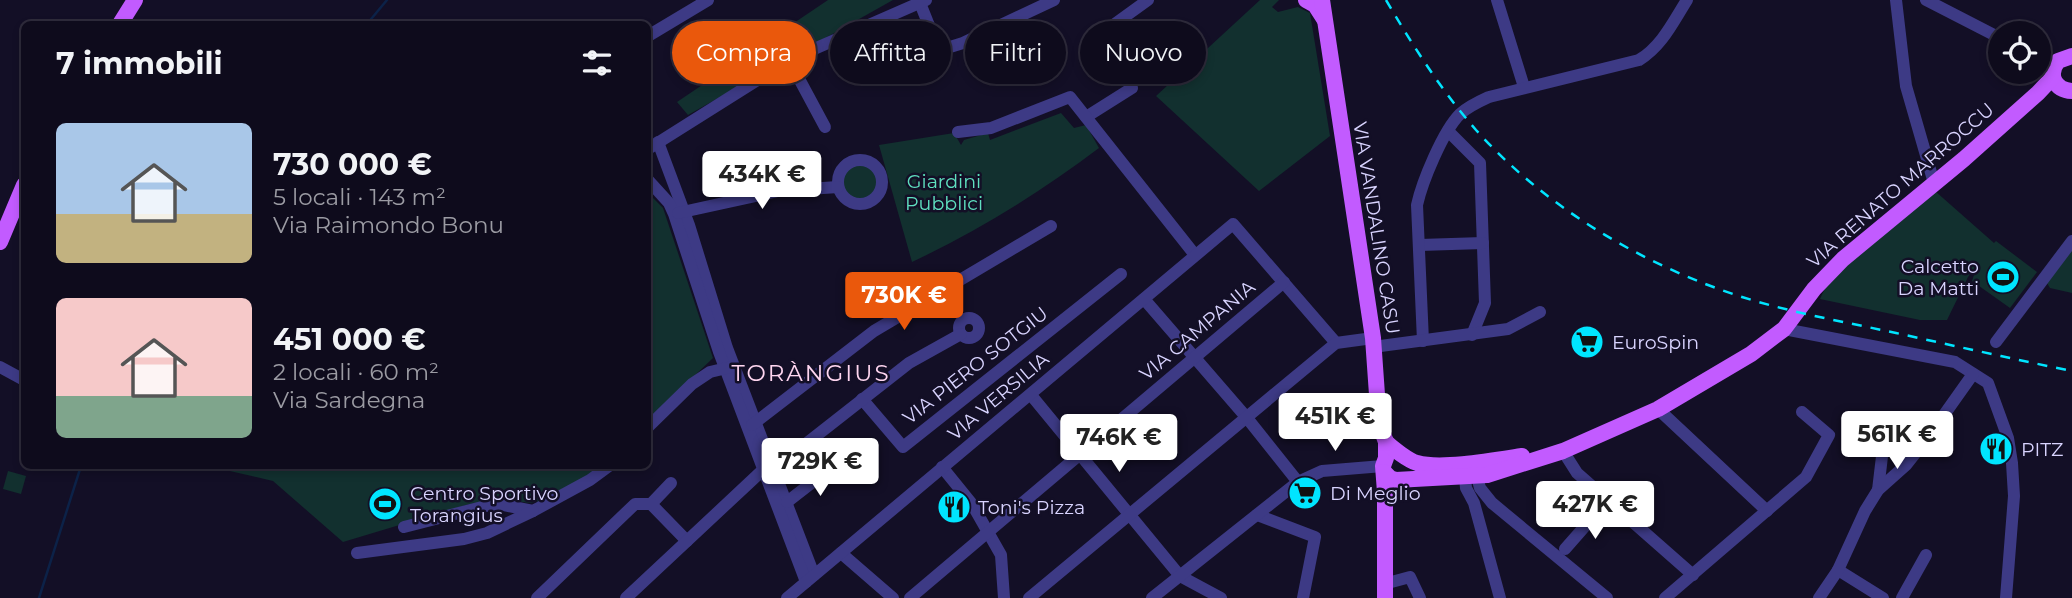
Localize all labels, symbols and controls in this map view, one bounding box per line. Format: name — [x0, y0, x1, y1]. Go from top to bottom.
chip: Compra — [672, 21, 816, 84]
chip: Affitta — [830, 21, 951, 84]
chip: Filtri — [965, 21, 1066, 84]
chip: Nuovo — [1080, 21, 1206, 84]
map controls — [1988, 21, 2051, 84]
button: locate — [1988, 21, 2051, 84]
icon: filters — [578, 44, 616, 82]
text: 7 immobili — [56, 45, 223, 82]
street label: VIA RENATO MARROCCU — [1802, 98, 1999, 273]
street label: VIA VANDALINO CASU — [1348, 120, 1405, 336]
text: 730 000 € — [273, 146, 432, 183]
icon: home — [112, 151, 196, 235]
pin: 434K € — [705, 152, 819, 211]
text: 434K € — [718, 160, 806, 188]
park label: Giardini Pubblici — [905, 170, 983, 215]
text: 5 locali · 143 m² — [273, 183, 446, 211]
text: Via Raimondo Bonu — [273, 211, 504, 239]
place label: Calcetto Da Matti — [1897, 255, 1979, 300]
sports icon: Calcetto Da Matti — [1984, 258, 2022, 296]
pin: 730K € — [847, 272, 961, 332]
street label: VIA CAMPANIA — [1135, 275, 1260, 385]
text: 730K € — [861, 281, 947, 309]
street label: VIA PIERO SOTGIU — [898, 302, 1052, 429]
text: 451 000 € — [273, 321, 426, 358]
supermarket icon: EuroSpin — [1568, 323, 1606, 361]
icon: home — [112, 326, 196, 410]
place label: EuroSpin — [1612, 331, 1699, 354]
street label: VIA VERSILIA — [943, 347, 1054, 445]
text: 2 locali · 60 m² — [273, 358, 439, 386]
district label: TORÀNGIUS — [731, 359, 891, 387]
text: Via Sardegna — [273, 386, 425, 414]
pin: 451K € — [1278, 393, 1392, 453]
text: 451K € — [1295, 402, 1375, 430]
pin: 561K € — [1840, 412, 1954, 471]
pin: 746K € — [1062, 414, 1176, 474]
text: 561K € — [1857, 420, 1937, 448]
text: 746K € — [1076, 423, 1162, 451]
restaurant icon: PITZ — [1977, 430, 2015, 468]
pin: 729K € — [763, 438, 877, 498]
place label: PITZ — [2021, 438, 2063, 461]
text: 729K € — [778, 447, 862, 475]
supermarket icon: Di Meglio — [1286, 474, 1324, 512]
place label: Centro Sportivo Torangius — [410, 482, 559, 527]
place label: Di Meglio — [1330, 482, 1421, 505]
pin: 427K € — [1538, 482, 1652, 541]
sports icon: Centro Sportivo Torangius — [366, 485, 404, 523]
restaurant icon: Toni's Pizza — [935, 488, 973, 526]
text: 427K € — [1552, 490, 1638, 518]
place label: Toni's Pizza — [978, 496, 1085, 519]

